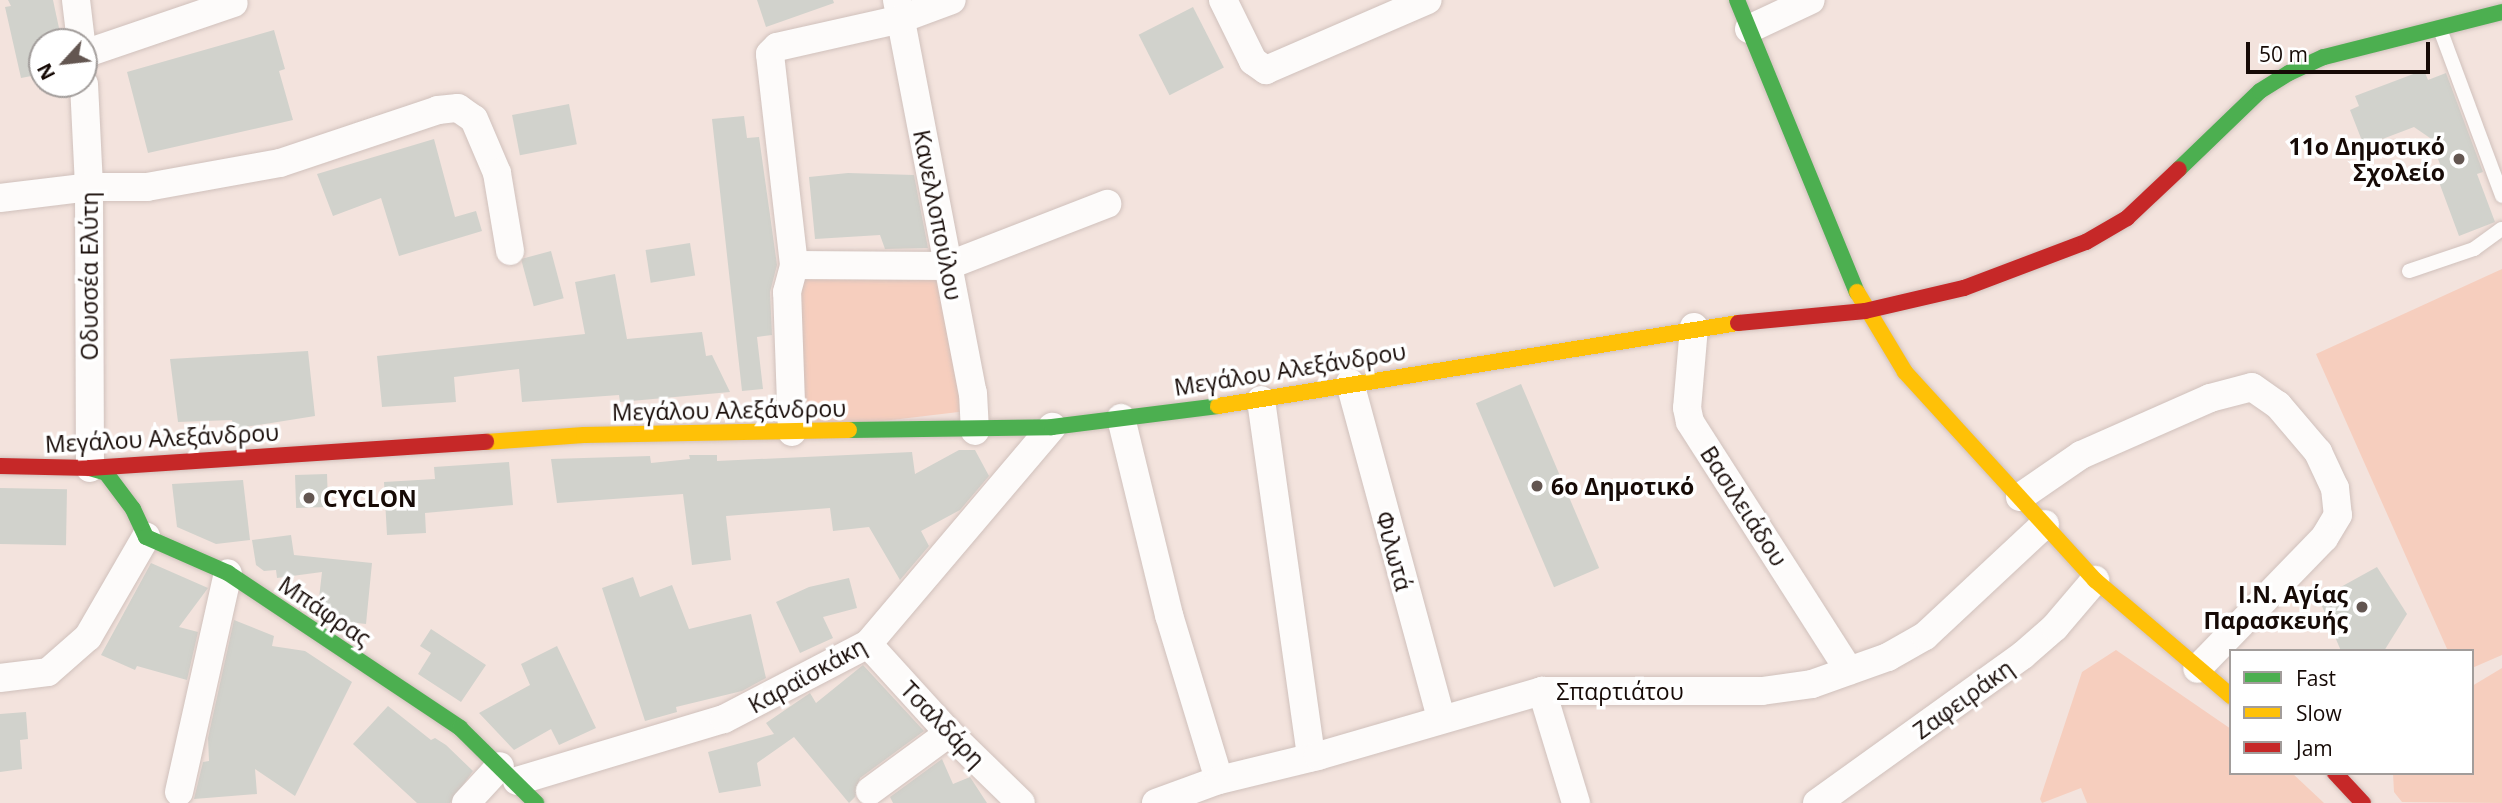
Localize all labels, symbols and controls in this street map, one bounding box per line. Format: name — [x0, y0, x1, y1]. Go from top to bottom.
north arrow — [28, 28, 98, 98]
scale bar — [2250, 28, 2434, 72]
text: 50 m — [2259, 40, 2308, 68]
text: N — [31, 59, 61, 84]
street label: Κανελλοπούλου — [908, 127, 968, 303]
place label: 11ο Δημοτικό Σχολείο — [2289, 132, 2445, 186]
marker: 11ο Δημοτικό Σχολείο — [2451, 151, 2467, 167]
street label: Οδυσσέα Ελύτη — [75, 192, 103, 360]
street label: Μεγάλου Αλεξάνδρου — [1172, 337, 1408, 401]
street label: Μεγάλου Αλεξάνδρου — [612, 394, 846, 426]
street label: Μεγάλου Αλεξάνδρου — [44, 418, 280, 458]
street label: Βασιλειάδου — [1695, 441, 1793, 571]
place label: 6ο Δημοτικό — [1551, 472, 1694, 500]
marker: 6ο Δημοτικό — [1529, 478, 1545, 494]
place label: CYCLON — [323, 484, 417, 512]
marker: CYCLON — [301, 490, 317, 506]
street label: Φιλωτά — [1370, 508, 1418, 594]
street label: Μπάφρας — [274, 570, 376, 652]
place label: Ι.Ν. Αγίας Παρασκευής — [2203, 580, 2348, 634]
marker: Ι.Ν. Αγίας Παρασκευής — [2354, 599, 2370, 615]
street label: Καραϊσκάκη — [743, 631, 871, 719]
legend — [2229, 649, 2474, 775]
street label: Ζαφειράκη — [1908, 654, 2018, 744]
text: Fast — [2296, 664, 2336, 692]
street label: Τσαλδάρη — [895, 675, 991, 773]
street label: Σπαρτιάτου — [1556, 677, 1684, 705]
text: Slow — [2296, 699, 2342, 727]
text: Jam — [2296, 734, 2333, 762]

